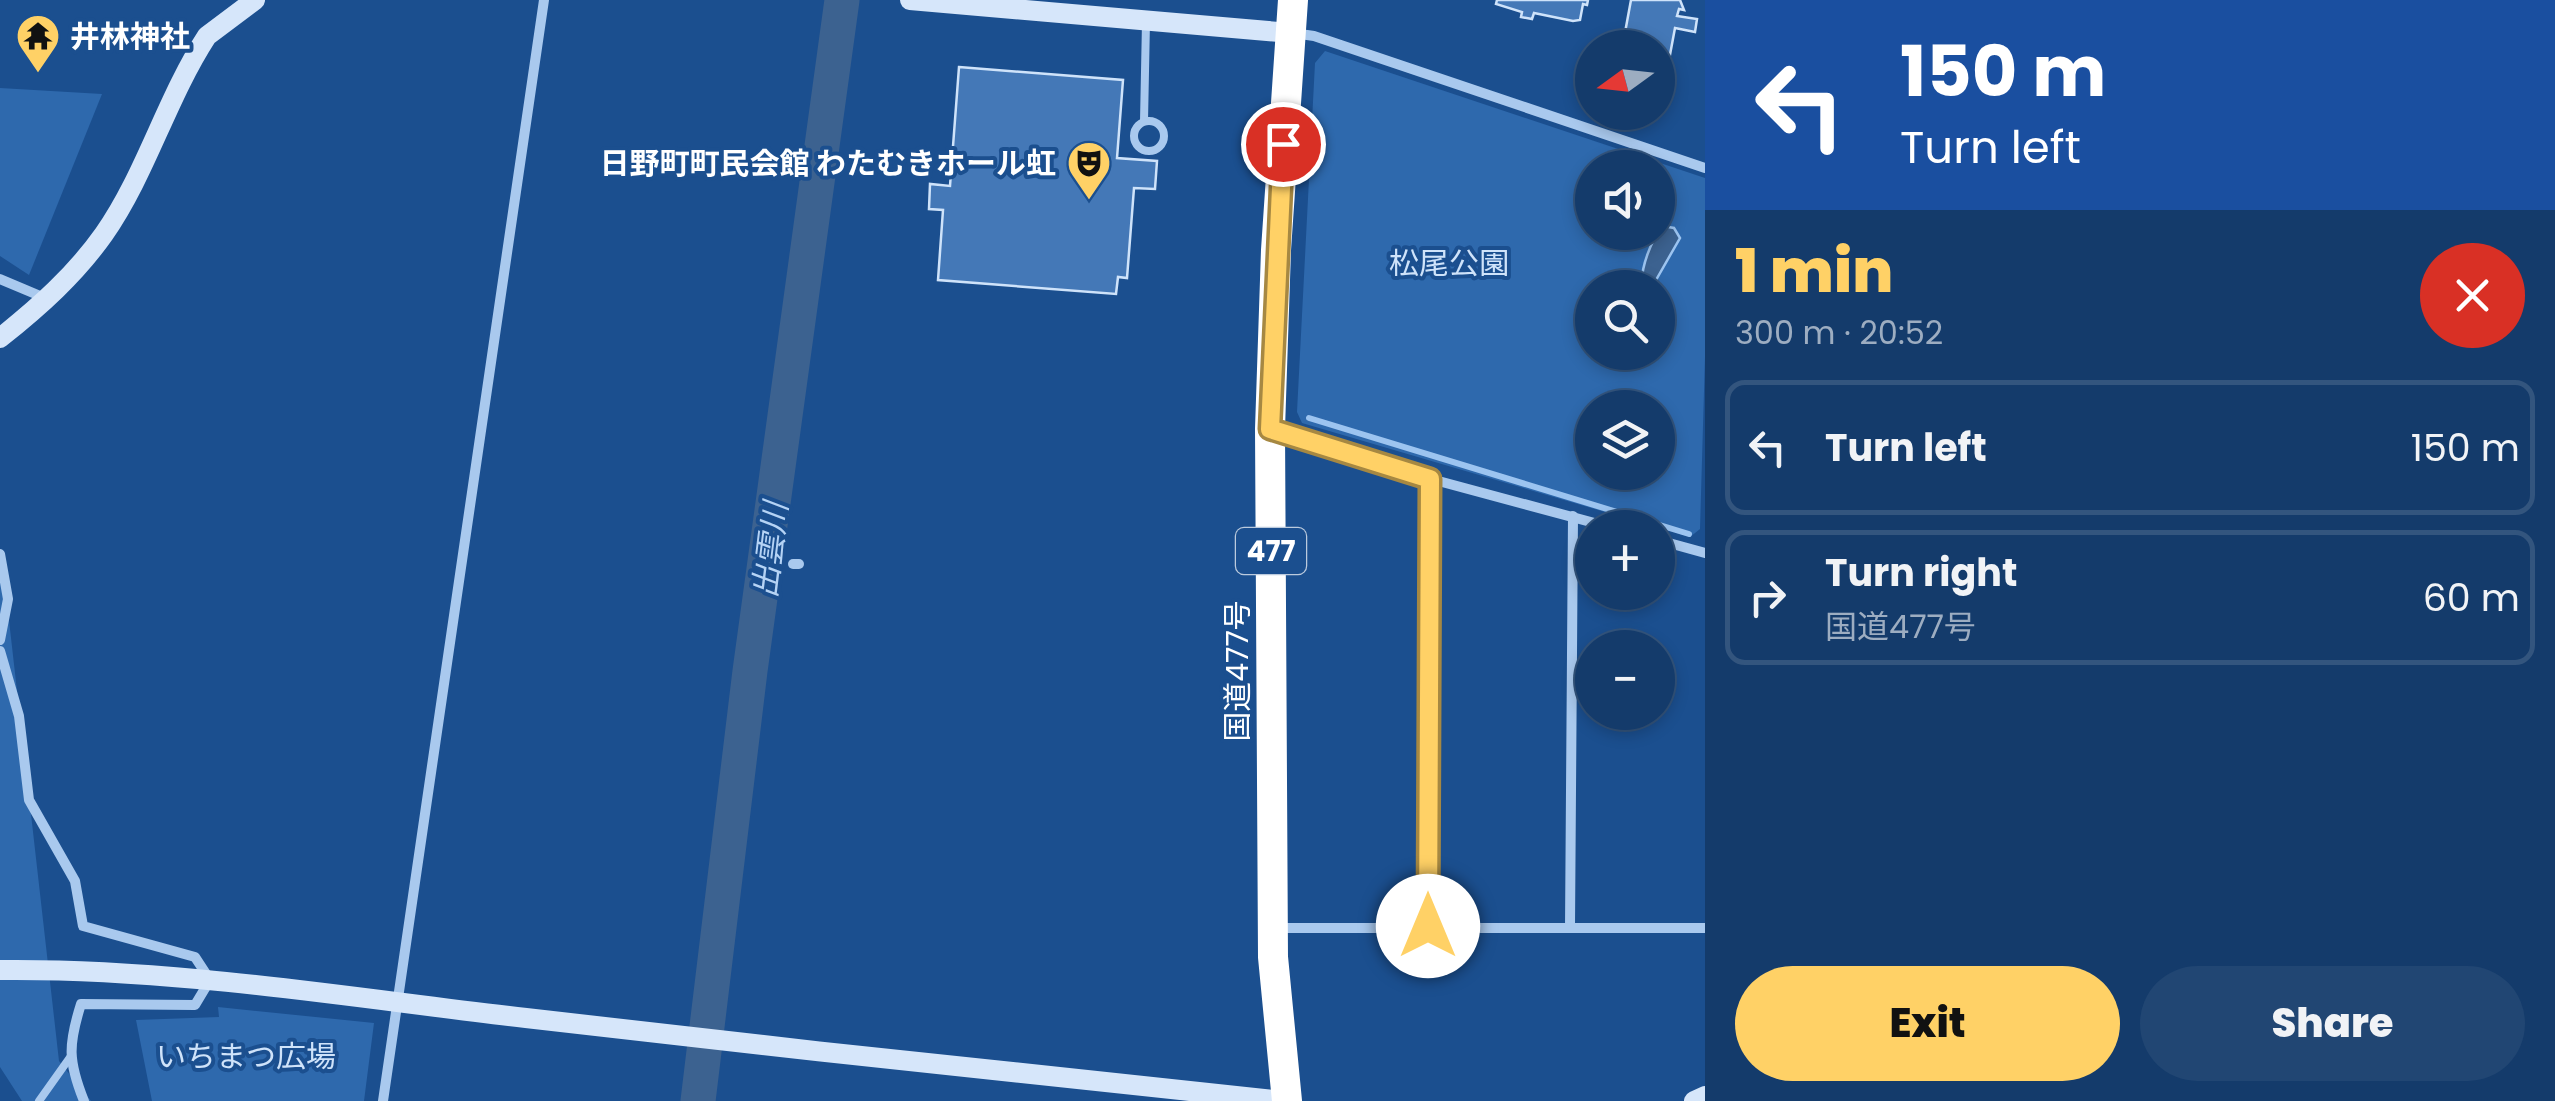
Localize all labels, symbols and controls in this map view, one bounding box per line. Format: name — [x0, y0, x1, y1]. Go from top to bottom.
temple icon: 井林神社 — [15, 13, 61, 74]
place label: 井林神社 — [70, 15, 190, 58]
text: 150 m — [1900, 22, 2106, 121]
north arrow — [1575, 30, 1675, 130]
map controls — [1575, 30, 1675, 730]
icon: left — [1735, 40, 1865, 170]
pin — [1241, 102, 1326, 187]
text: Turn left — [1900, 116, 2081, 179]
icon: arrive — [1256, 117, 1311, 172]
theatre icon: 日野町町民会館 わたむきホール虹 — [1066, 140, 1112, 201]
place label: 日野町町民会館 わたむきホール虹 — [600, 142, 1056, 185]
button: sound — [1575, 150, 1675, 250]
text: 1 min — [1735, 229, 1893, 313]
park label: 松尾公園 — [1389, 242, 1509, 285]
button: close — [2420, 243, 2525, 348]
button: search — [1575, 270, 1675, 370]
text: 300 m · 20:52 — [1735, 310, 1943, 355]
button: layers — [1575, 390, 1675, 490]
icon: left — [1740, 420, 1795, 475]
text: Turn left — [1825, 421, 1987, 474]
text: 150 m — [2411, 421, 2520, 474]
water label: 出雲川 — [742, 497, 799, 600]
button: + — [1575, 510, 1675, 610]
road number: 477 — [1236, 528, 1306, 574]
text: Turn right — [1825, 546, 2017, 599]
icon: right — [1740, 570, 1795, 625]
text: 60 m — [2423, 571, 2520, 624]
street label: 国道477号 — [1216, 600, 1259, 742]
text: 国道477号 — [1825, 604, 1976, 649]
button: − — [1575, 630, 1675, 730]
position arrow — [1376, 874, 1480, 978]
button: Exit — [1735, 966, 2120, 1081]
button: Share — [2140, 966, 2525, 1081]
park label: いちまつ広場 — [156, 1035, 336, 1078]

